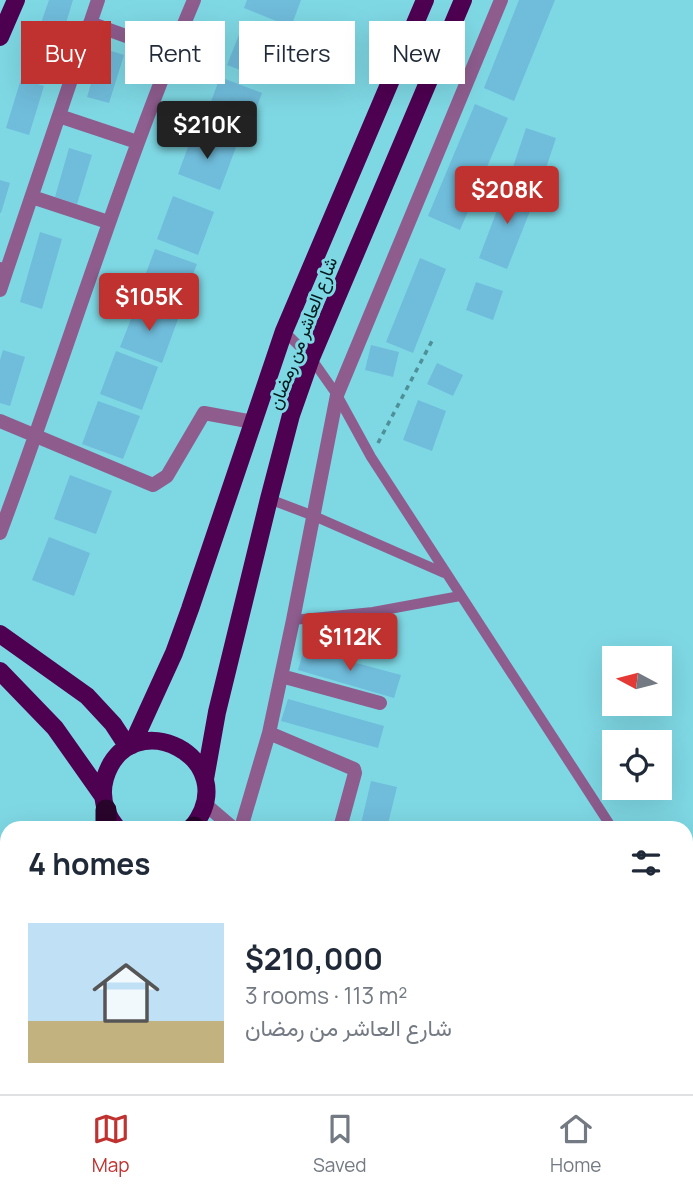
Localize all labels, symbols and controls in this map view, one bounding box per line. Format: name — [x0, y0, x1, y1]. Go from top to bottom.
chip: Buy — [21, 21, 111, 84]
chip: Rent — [125, 21, 225, 84]
chip: Filters — [239, 21, 355, 84]
chip: New — [369, 21, 465, 84]
pin: $210K — [158, 102, 256, 161]
text: $210K — [173, 108, 241, 140]
pin: $208K — [458, 166, 556, 226]
text: $208K — [471, 173, 543, 205]
street label: شارع العاشر من رمضان — [262, 253, 343, 413]
pin: $105K — [100, 274, 198, 333]
text: $105K — [115, 280, 183, 312]
pin: $112K — [301, 614, 399, 673]
text: $112K — [318, 620, 382, 652]
north arrow — [602, 646, 672, 716]
map controls — [602, 646, 672, 800]
button: locate — [602, 730, 672, 800]
text: 4 homes — [28, 843, 151, 884]
icon: filters — [627, 844, 665, 882]
text: $210,000 — [245, 938, 383, 979]
icon: home — [84, 951, 168, 1035]
text: 3 rooms · 113 m² — [245, 979, 408, 1011]
text: شارع العاشر من رمضان — [245, 1011, 452, 1043]
tab: Map — [92, 1110, 130, 1178]
tab: Saved — [313, 1110, 367, 1178]
tab: Home — [550, 1110, 601, 1178]

